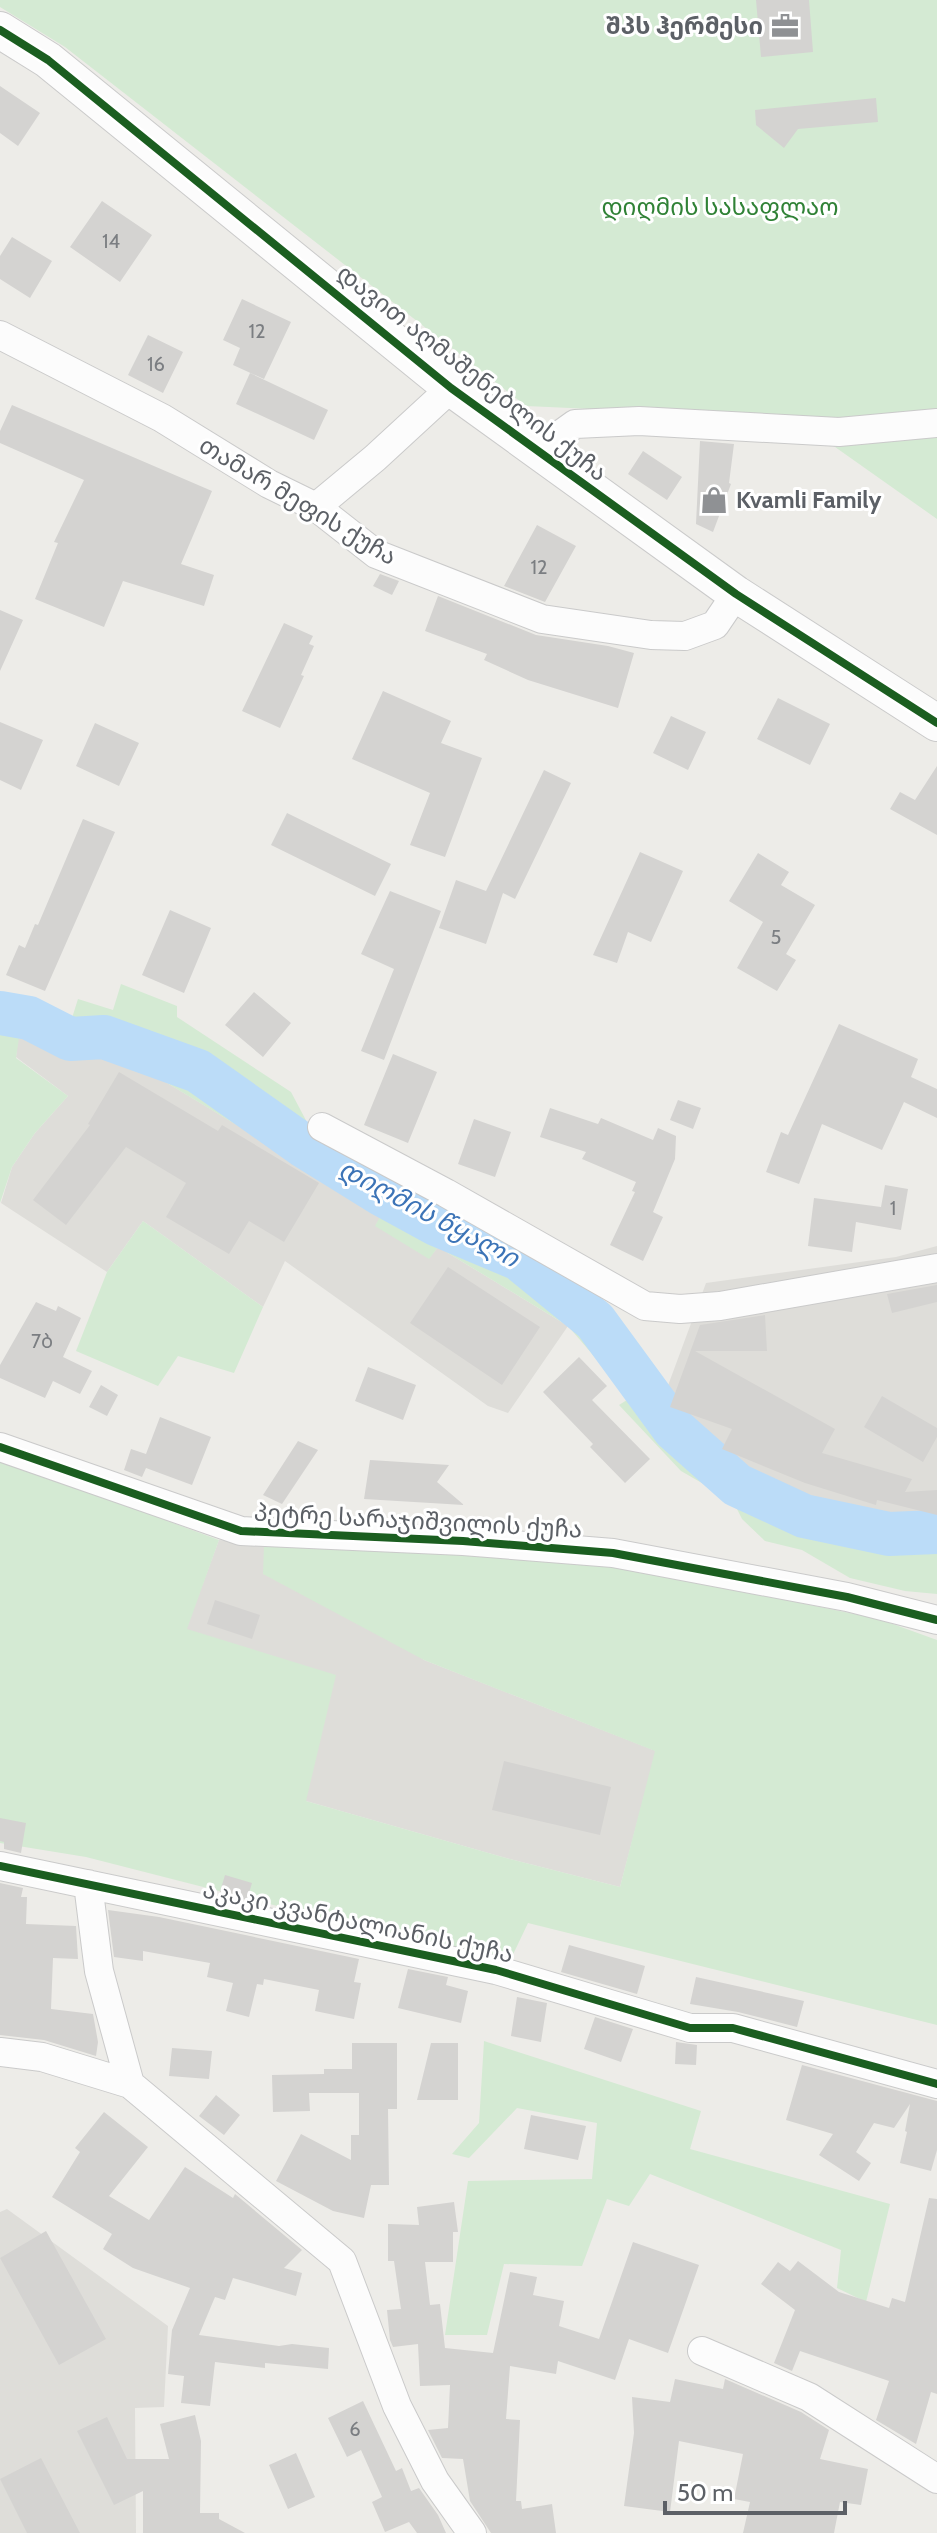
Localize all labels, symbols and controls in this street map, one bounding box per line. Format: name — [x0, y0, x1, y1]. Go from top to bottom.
place label: შპს ჰერმესი — [606, 11, 763, 40]
office icon: შპს ჰერმესი — [770, 11, 800, 41]
park label: დიღმის სასაფლაო — [601, 192, 839, 222]
house number: 14 — [102, 229, 120, 253]
street label: დავით აღმაშენებლის ქუჩა — [331, 258, 613, 488]
house number: 12 — [249, 319, 266, 343]
house number: 16 — [147, 352, 165, 376]
street label: თამარ მეფის ქუჩა — [194, 430, 402, 571]
shop icon: Kvamli Family — [699, 485, 729, 515]
place label: Kvamli Family — [736, 485, 882, 514]
house number: 12 — [531, 555, 548, 579]
house number: 5 — [771, 925, 781, 949]
water label: დიღმის წყალი — [334, 1152, 525, 1274]
house number: 1 — [890, 1196, 896, 1220]
house number: 7ბ — [31, 1329, 53, 1353]
street label: პეტრე სარაჯიშვილის ქუჩა — [253, 1497, 583, 1544]
street label: აკაკი კვანტალიანის ქუჩა — [200, 1874, 516, 1969]
house number: 6 — [349, 2417, 361, 2441]
scale bar — [665, 2465, 845, 2515]
text: 50 m — [677, 2478, 733, 2507]

